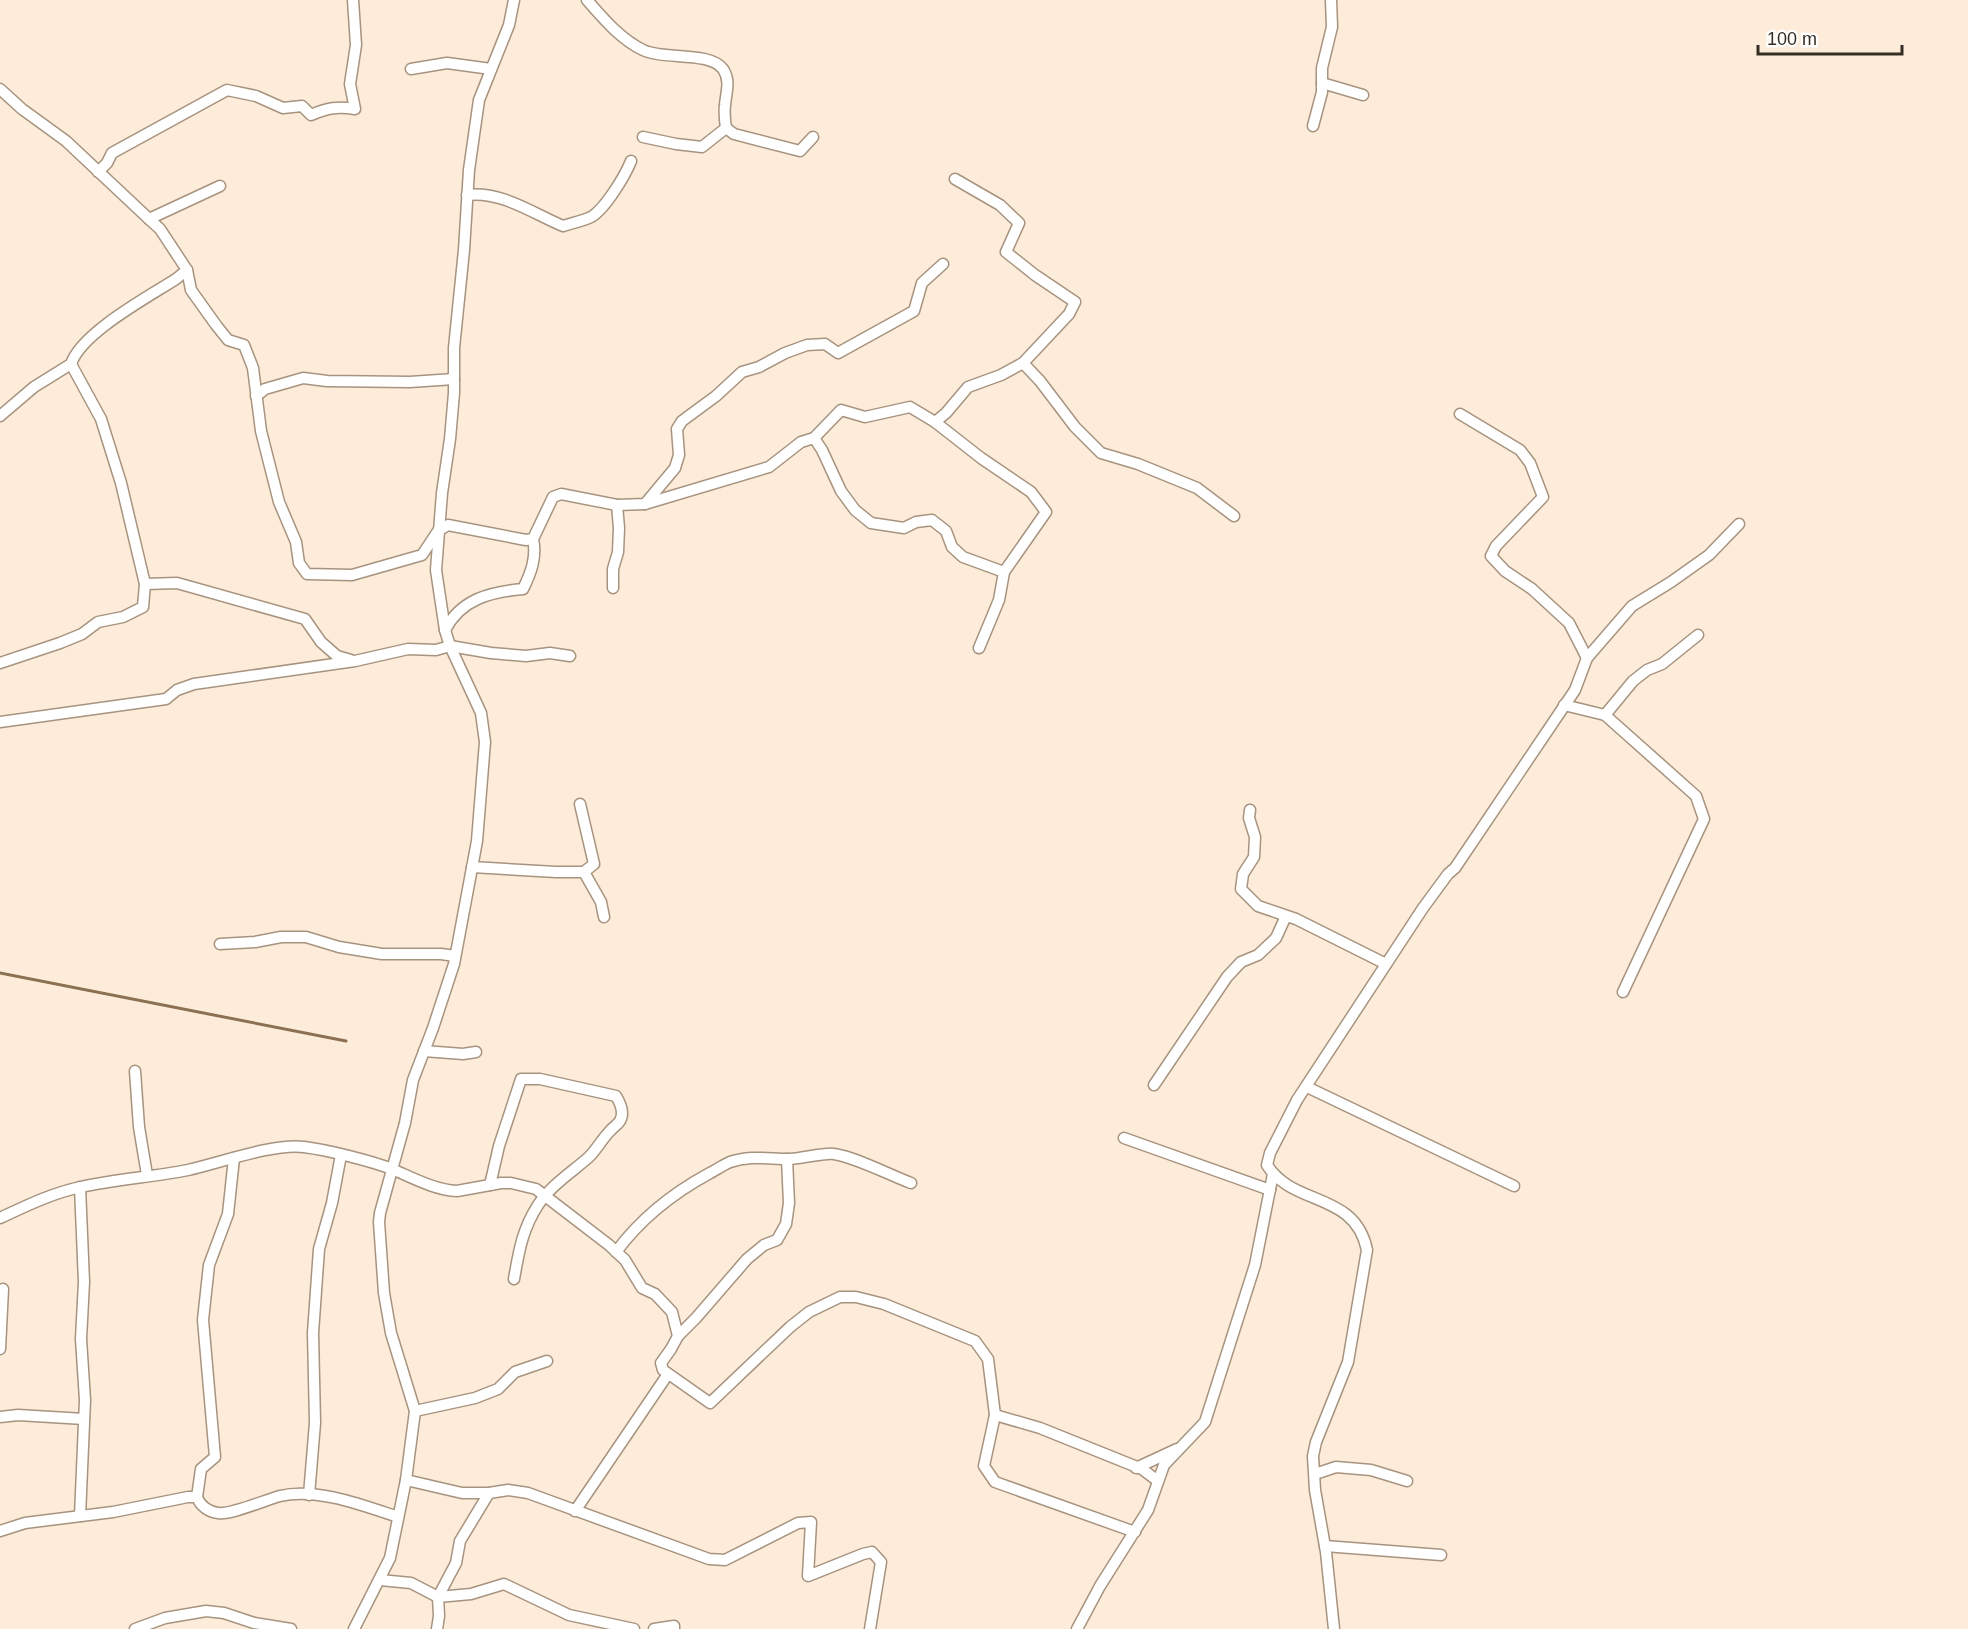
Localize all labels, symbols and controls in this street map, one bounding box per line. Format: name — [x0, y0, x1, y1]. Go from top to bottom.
scale bar — [1758, 18, 1902, 56]
text: 100 m — [1767, 29, 1817, 49]

